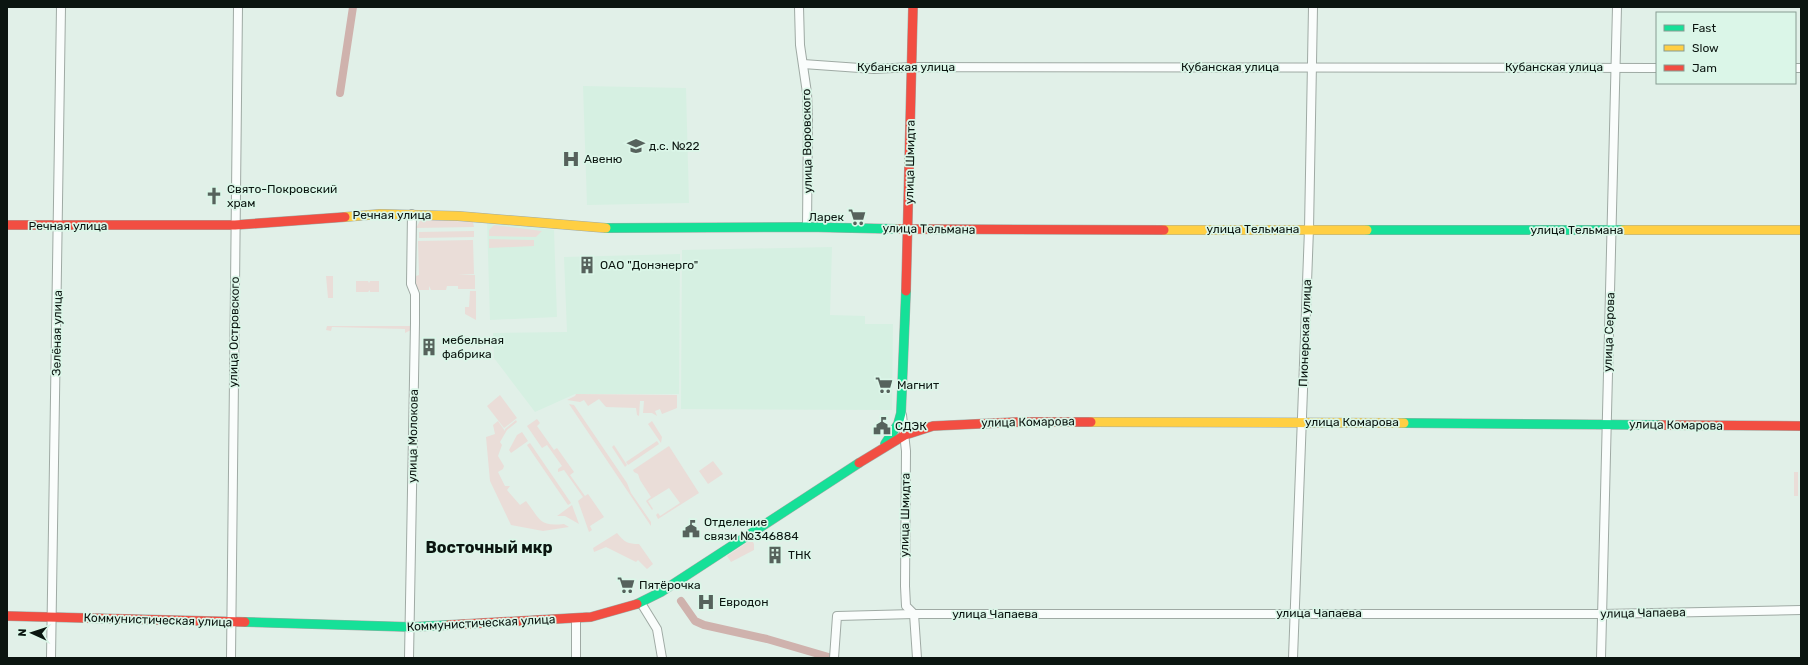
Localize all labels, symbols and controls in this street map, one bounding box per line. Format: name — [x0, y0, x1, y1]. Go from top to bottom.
legend — [1656, 12, 1796, 84]
text: Fast — [1692, 21, 1716, 35]
text: Slow — [1692, 41, 1719, 55]
street label: Кубанская улица — [857, 60, 955, 74]
street label: Кубанская улица — [1181, 60, 1279, 74]
street label: Кубанская улица — [1505, 60, 1603, 74]
text: Jam — [1692, 61, 1717, 75]
street label: улица Воровского — [799, 88, 815, 193]
street label: улица Шмидта — [902, 120, 918, 204]
school or university icon: д.с. №22 — [626, 136, 646, 156]
place label: д.с. №22 — [649, 139, 700, 153]
hospital icon: Авеню — [561, 149, 581, 169]
place label: Авеню — [584, 152, 622, 166]
place label: Свято-Покровский храм — [227, 182, 337, 210]
church icon: Свято-Покровский храм — [204, 186, 224, 206]
supermarket icon: Ларек — [847, 207, 867, 227]
street label: Речная улица — [353, 208, 431, 222]
place label: Ларек — [809, 210, 845, 224]
street label: Речная улица — [29, 219, 107, 233]
street label: улица Тельмана — [882, 221, 976, 237]
street label: улица Тельмана — [1207, 222, 1299, 236]
street label: улица Тельмана — [1531, 223, 1623, 237]
building icon: ОАО "Донэнерго" — [577, 255, 597, 275]
place label: ОАО "Донэнерго" — [600, 258, 698, 272]
street label: улица Островского — [226, 276, 242, 387]
street label: Пионерская улица — [1296, 279, 1314, 387]
street label: Зелёная улица — [49, 290, 65, 376]
street label: улица Серова — [1601, 292, 1617, 372]
place label: мебельная фабрика — [442, 333, 504, 361]
building icon: мебельная фабрика — [419, 337, 439, 357]
supermarket icon: Магнит — [874, 375, 894, 395]
place label: Магнит — [897, 378, 939, 392]
street label: улица Молокова — [405, 389, 421, 483]
street label: улица Комарова — [981, 414, 1075, 430]
street label: улица Комарова — [1305, 415, 1399, 429]
public building icon: СДЭК — [872, 416, 892, 436]
street label: улица Комарова — [1629, 417, 1723, 433]
place label: СДЭК — [895, 419, 927, 433]
street label: улица Шмидта — [897, 473, 913, 557]
place label: Отделение связи №346884 — [704, 515, 799, 543]
public building icon: Отделение связи №346884 — [681, 519, 701, 539]
district label: Восточный мкр — [425, 538, 553, 557]
building icon: ТНК — [765, 545, 785, 565]
place label: ТНК — [788, 548, 812, 562]
supermarket icon: Пятёрочка — [616, 575, 636, 595]
place label: Пятёрочка — [639, 578, 701, 592]
hospital icon: Евродон — [696, 592, 716, 612]
place label: Евродон — [719, 595, 768, 609]
street label: улица Чапаева — [1600, 605, 1686, 621]
street label: улица Чапаева — [1276, 606, 1362, 620]
street label: улица Чапаева — [952, 607, 1038, 621]
street label: Коммунистическая улица — [83, 610, 233, 630]
street label: Коммунистическая улица — [406, 612, 556, 634]
north arrow — [12, 613, 52, 653]
text: N — [16, 628, 29, 637]

